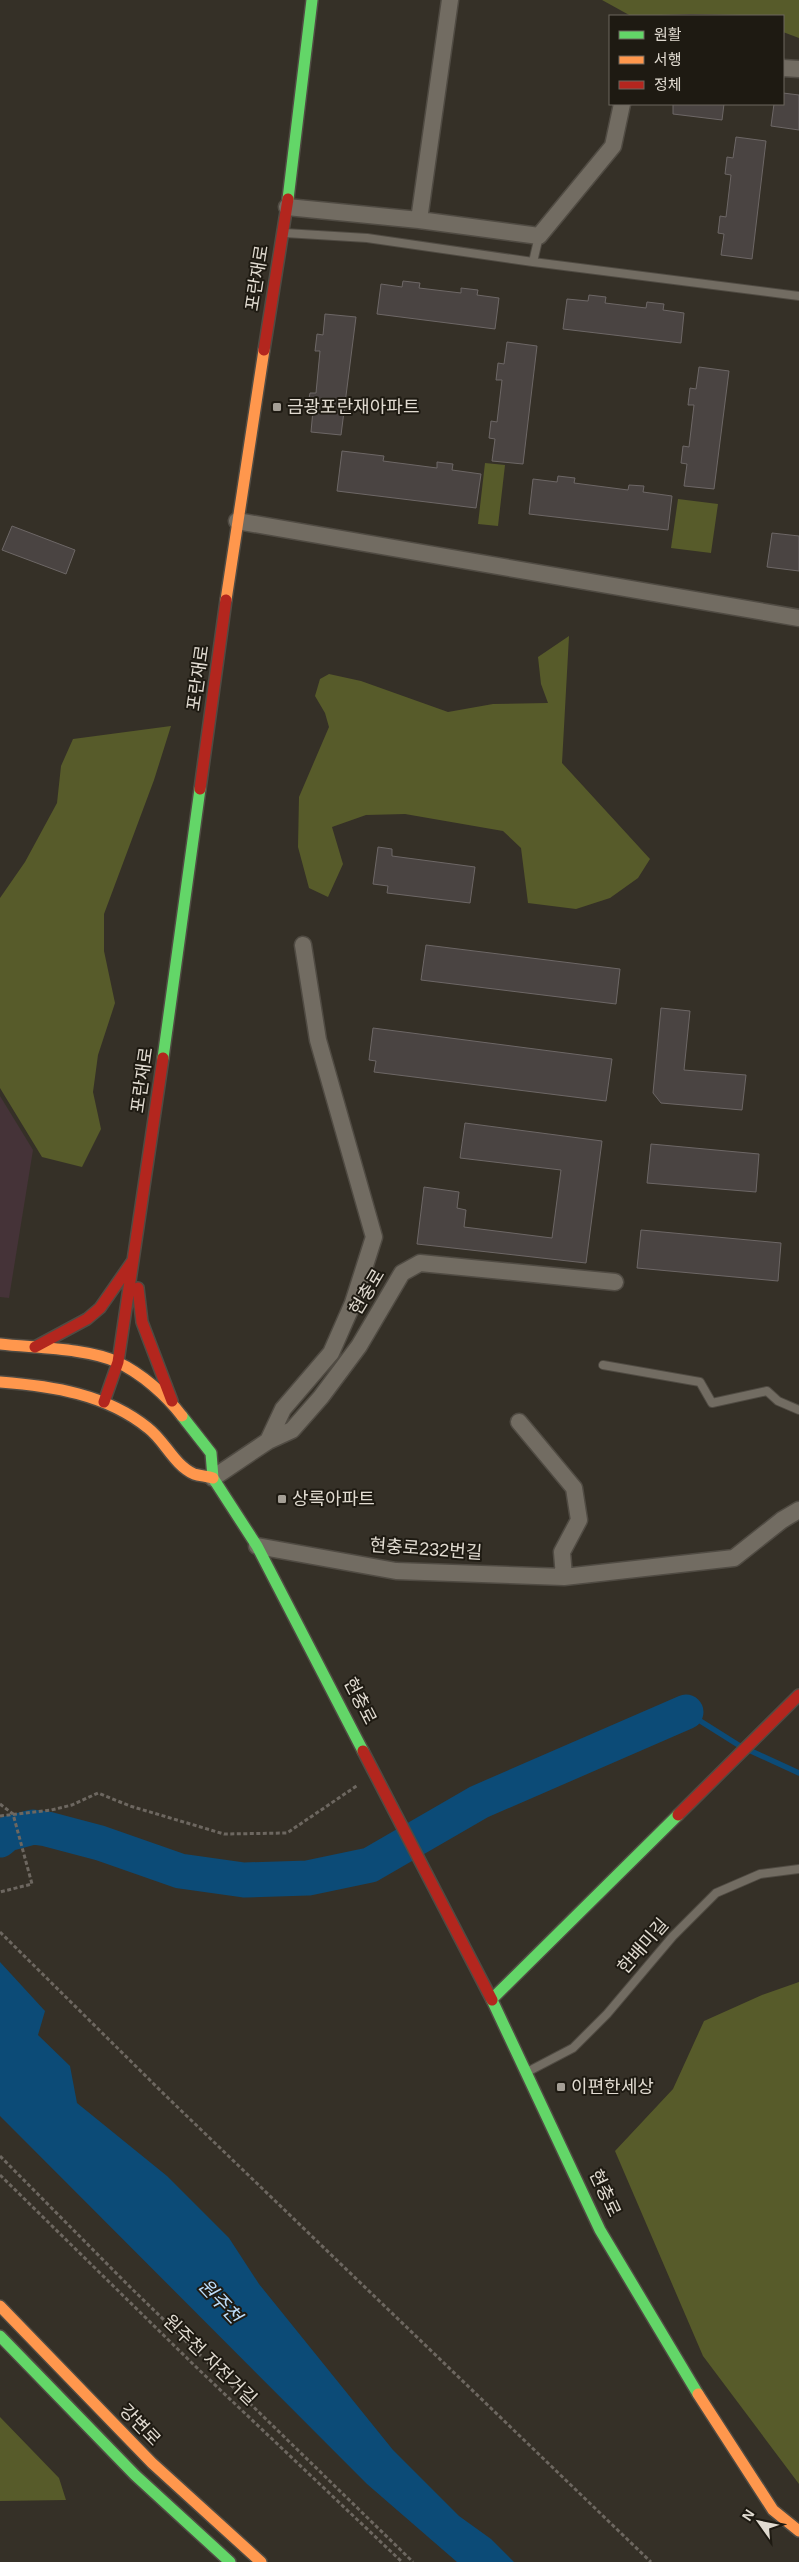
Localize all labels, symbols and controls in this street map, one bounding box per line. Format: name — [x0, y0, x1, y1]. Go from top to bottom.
legend — [609, 15, 784, 105]
text: 원활 — [654, 26, 682, 43]
text: 서행 — [654, 51, 682, 68]
text: 정체 — [654, 76, 682, 93]
street label: 포란재로 — [242, 244, 272, 312]
place label: 금광포란재아파트 — [287, 397, 419, 417]
marker: 금광포란재아파트 — [271, 401, 283, 413]
street label: 포란재로 — [183, 644, 213, 712]
street label: 포란재로 — [127, 1046, 157, 1114]
street label: 현충로 — [346, 1266, 388, 1318]
place label: 상록아파트 — [292, 1489, 375, 1509]
marker: 상록아파트 — [276, 1493, 288, 1505]
street label: 현충로232번길 — [369, 1535, 483, 1563]
street label: 현충로 — [340, 1674, 380, 1728]
street label: 한배미길 — [614, 1914, 672, 1978]
place label: 이편한세상 — [571, 2077, 654, 2097]
marker: 이편한세상 — [555, 2081, 567, 2093]
street label: 현충로 — [585, 2166, 625, 2220]
water label: 원주천 — [194, 2275, 247, 2328]
street label: 원주천 자전거길 — [160, 2311, 260, 2409]
street label: 강변로 — [116, 2400, 164, 2450]
north arrow — [734, 2497, 784, 2547]
text: N — [739, 2506, 758, 2524]

